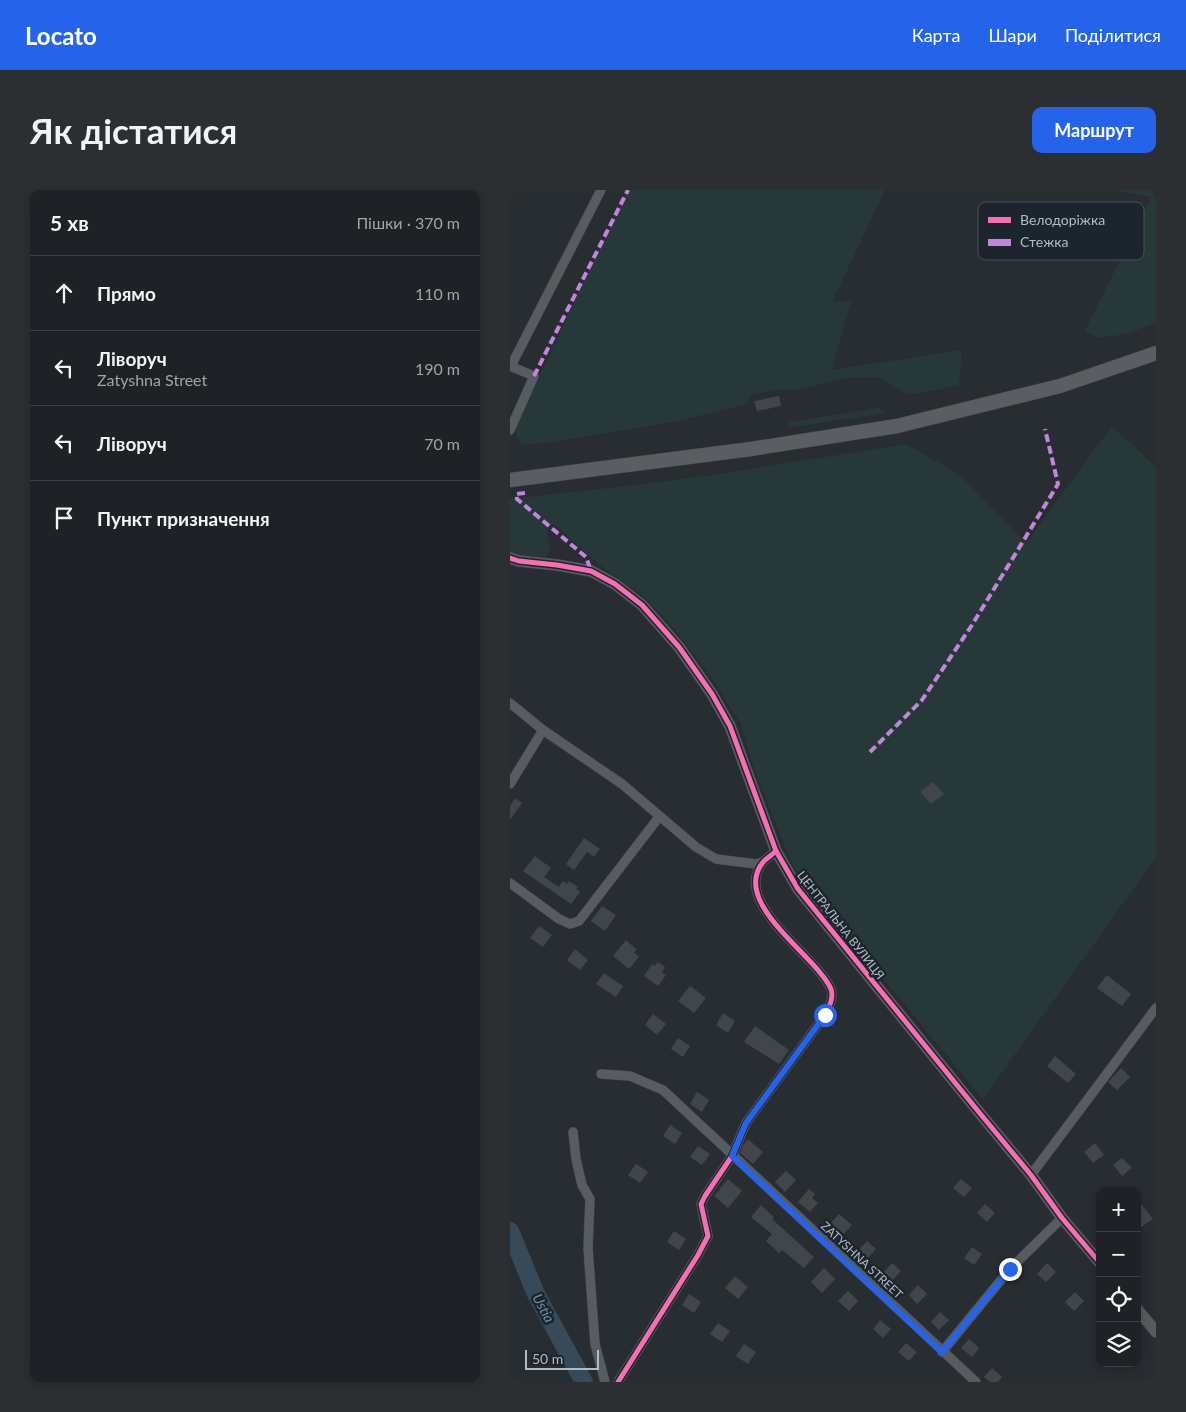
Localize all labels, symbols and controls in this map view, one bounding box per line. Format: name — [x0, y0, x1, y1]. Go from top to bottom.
text: Locato — [25, 21, 97, 50]
text: Карта — [912, 24, 960, 46]
text: Шари — [988, 24, 1037, 46]
text: Поділитися — [1065, 24, 1161, 46]
button: Маршрут — [1032, 107, 1156, 153]
text: Як дістатися — [30, 109, 237, 151]
legend — [978, 202, 1144, 260]
text: 5 хв — [50, 210, 89, 235]
text: Велодоріжка — [1020, 211, 1105, 228]
text: Пішки · 370 m — [356, 213, 460, 232]
text: Стежка — [1020, 233, 1068, 250]
icon: ahead — [50, 279, 78, 307]
text: Прямо — [97, 282, 156, 305]
text: 110 m — [415, 284, 460, 303]
text: Ліворуч — [97, 347, 167, 370]
icon: left — [50, 354, 78, 382]
text: 190 m — [415, 359, 460, 378]
text: Zatyshna Street — [97, 370, 207, 389]
icon: left — [50, 429, 78, 457]
text: Ліворуч — [97, 432, 167, 455]
text: 70 m — [424, 434, 460, 453]
icon: arrive — [50, 504, 78, 532]
text: Пункт призначення — [97, 507, 270, 530]
street label: ЦЕНТРАЛЬНА ВУЛИЦЯ — [794, 868, 888, 982]
route start — [814, 1004, 837, 1027]
map controls — [1096, 1187, 1141, 1367]
button: + — [1096, 1187, 1141, 1232]
street label: ZATYSHNA STREET — [818, 1218, 906, 1302]
button: − — [1096, 1232, 1141, 1277]
route end — [999, 1258, 1022, 1281]
button: locate — [1096, 1277, 1141, 1322]
water label: Ustia — [529, 1291, 559, 1325]
button: layers — [1096, 1322, 1141, 1367]
scale bar — [525, 1347, 599, 1370]
text: 50 m — [532, 1350, 563, 1367]

